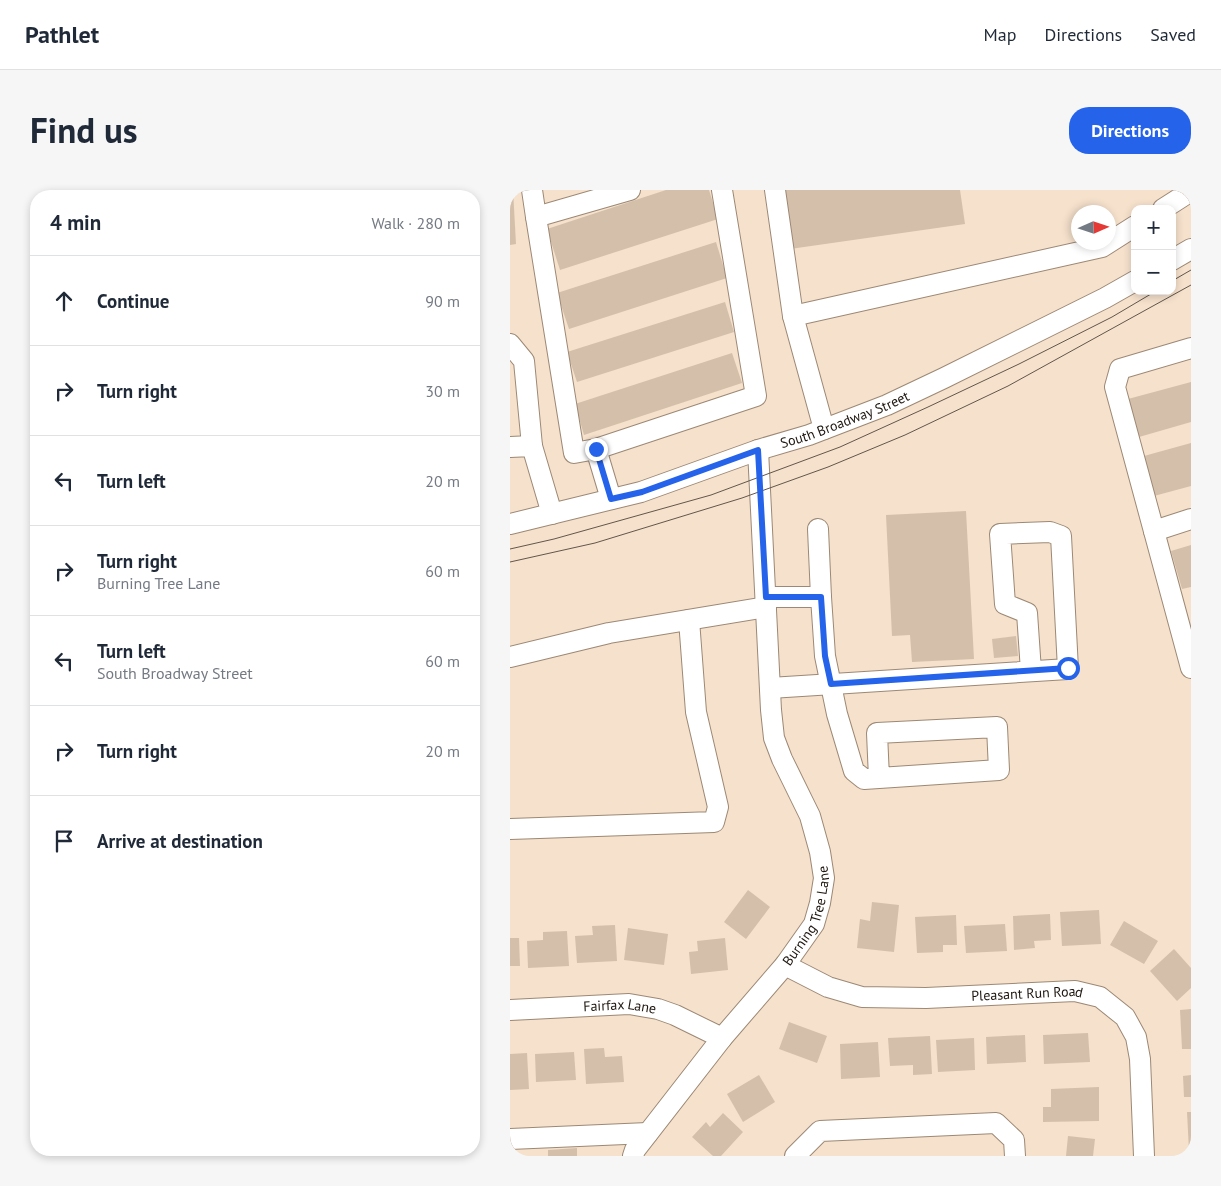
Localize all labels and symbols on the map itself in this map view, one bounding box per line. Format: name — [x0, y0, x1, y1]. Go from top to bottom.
north arrow — [1071, 205, 1116, 250]
street label: South Broadway Street — [778, 387, 912, 452]
route end — [585, 438, 608, 461]
route start — [1057, 657, 1080, 680]
street label: Burning Tree Lane — [778, 865, 833, 969]
street label: Pleasant Run Road — [971, 982, 1085, 1005]
street label: Fairfax Lane — [583, 995, 658, 1018]

